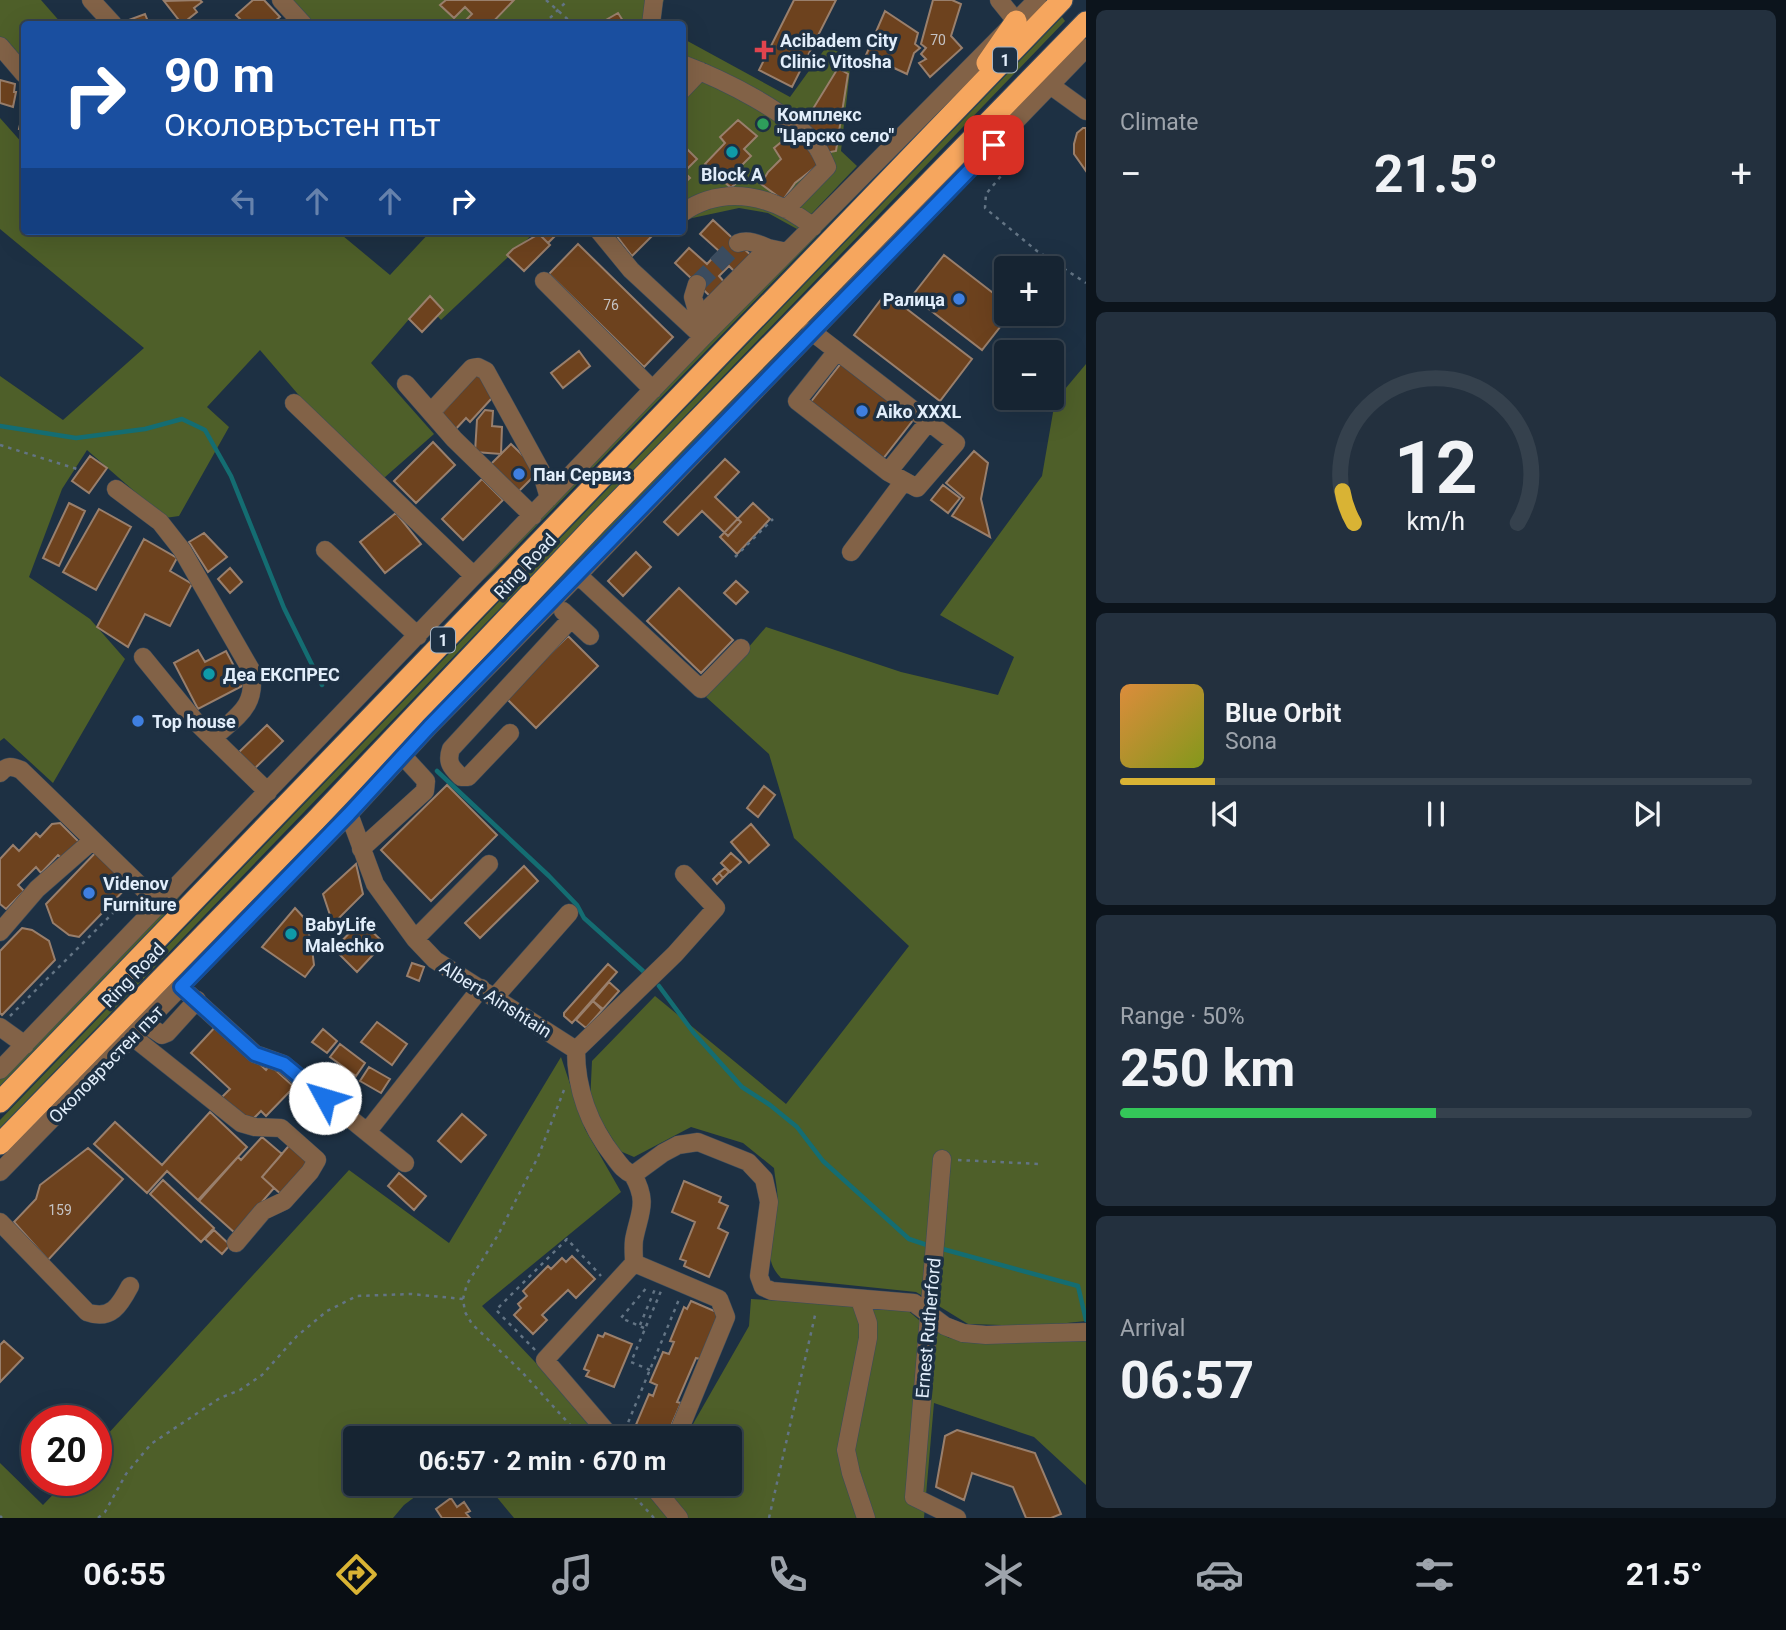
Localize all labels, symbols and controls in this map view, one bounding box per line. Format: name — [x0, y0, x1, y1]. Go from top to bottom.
place label: Acibadem City Clinic Vitosha — [780, 30, 899, 72]
house number: 70 — [930, 32, 946, 48]
marker: Acibadem City Clinic Vitosha — [754, 40, 774, 60]
text: 90 m — [164, 47, 275, 104]
road number: 1 — [993, 48, 1017, 72]
icon: right — [49, 49, 140, 140]
place label: Комплекс "Царско село" — [777, 104, 894, 146]
text: Околовръстен път — [164, 106, 441, 144]
text: Climate — [1120, 109, 1199, 136]
pin — [964, 115, 1024, 175]
marker: Комплекс "Царско село" — [755, 116, 771, 132]
icon: arrive — [975, 126, 1013, 164]
marker: Block A — [724, 144, 740, 160]
text: 21.5° — [1374, 144, 1499, 205]
text: − — [1120, 152, 1142, 196]
text: + — [1730, 152, 1752, 196]
place label: Block A — [701, 164, 764, 185]
icon: left — [225, 182, 263, 220]
icon: ahead — [298, 182, 336, 220]
icon: ahead — [371, 182, 409, 220]
icon: right — [444, 182, 482, 220]
map controls — [994, 256, 1064, 410]
button: + — [994, 256, 1064, 326]
place label: Ралица — [883, 289, 945, 310]
marker: Ралица — [951, 291, 967, 307]
house number: 76 — [603, 297, 619, 313]
button: − — [994, 340, 1064, 410]
place label: Aiko XXXL — [876, 401, 961, 422]
marker: Aiko XXXL — [854, 403, 870, 419]
text: 12 — [1394, 426, 1478, 512]
place label: Пан Сервиз — [533, 464, 631, 485]
marker: Пан Сервиз — [511, 466, 527, 482]
text: km/h — [1407, 507, 1465, 536]
street label: Ring Road — [490, 529, 560, 603]
road number: 1 — [431, 628, 455, 652]
place label: Деа ЕКСПРЕС — [223, 664, 340, 685]
marker: Деа ЕКСПРЕС — [201, 666, 217, 682]
text: Blue Orbit — [1225, 698, 1341, 728]
place label: Top house — [152, 711, 236, 732]
marker: Top house — [130, 713, 146, 729]
text: Sona — [1225, 728, 1277, 755]
icon: previous — [1206, 795, 1244, 833]
icon: pause — [1417, 795, 1455, 833]
icon: next — [1628, 795, 1666, 833]
place label: Videnov Furniture — [103, 873, 177, 915]
marker: Videnov Furniture — [81, 885, 97, 901]
place label: BabyLife Malechko — [305, 914, 384, 956]
marker: BabyLife Malechko — [283, 926, 299, 942]
street label: Ring Road — [97, 938, 169, 1012]
street label: Albert Ainshtain — [436, 956, 556, 1042]
street label: Околовръстен път — [44, 1000, 168, 1127]
text: Range · 50% — [1120, 1003, 1245, 1030]
text: 250 km — [1120, 1038, 1295, 1099]
position arrow — [288, 1061, 362, 1135]
house number: 159 — [48, 1202, 72, 1218]
street label: Ernest Rutherford — [911, 1257, 945, 1399]
text: Arrival — [1120, 1315, 1185, 1342]
text: 06:57 — [1120, 1350, 1254, 1411]
speed limit sign: 20 — [21, 1405, 112, 1496]
text: 06:57 · 2 min · 670 m — [419, 1446, 666, 1476]
icon: directions — [332, 1550, 381, 1599]
icon: music — [548, 1550, 597, 1599]
icon: phone — [763, 1550, 812, 1599]
icon: climate — [979, 1550, 1028, 1599]
icon: car — [1195, 1550, 1244, 1599]
icon: filters — [1410, 1550, 1459, 1599]
text: 06:55 — [83, 1555, 166, 1593]
text: 21.5° — [1626, 1555, 1703, 1593]

